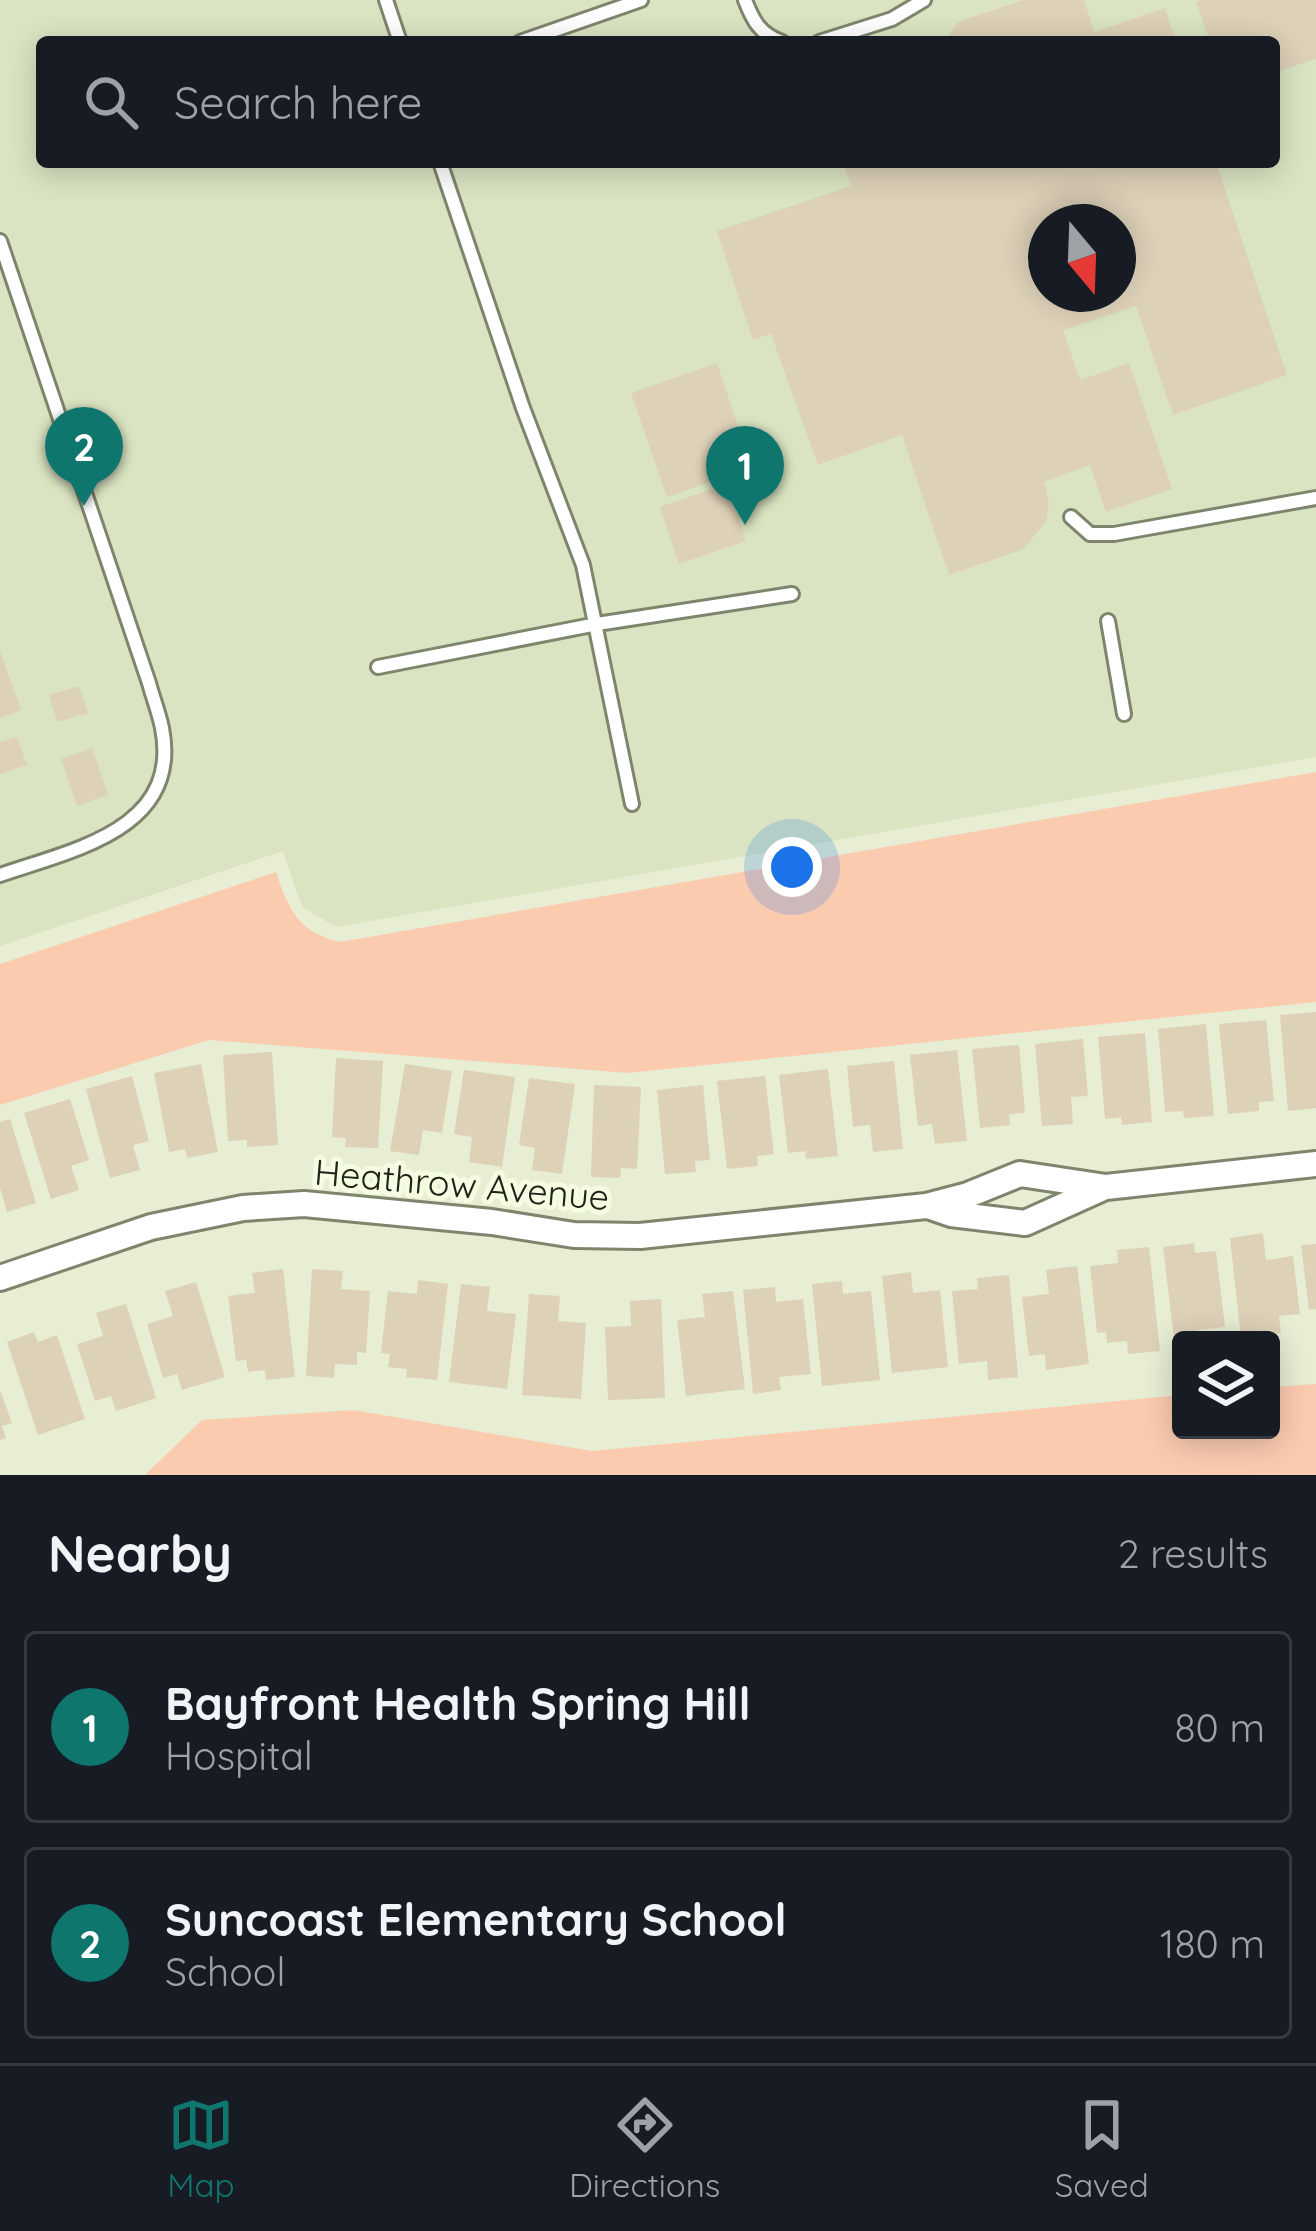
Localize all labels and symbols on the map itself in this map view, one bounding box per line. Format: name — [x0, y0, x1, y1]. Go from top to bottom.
north arrow — [1028, 204, 1136, 312]
pin: 2 — [45, 407, 123, 506]
pin: 1 — [706, 426, 784, 525]
your location — [762, 837, 822, 897]
street label: Heathrow Avenue — [313, 1149, 611, 1219]

